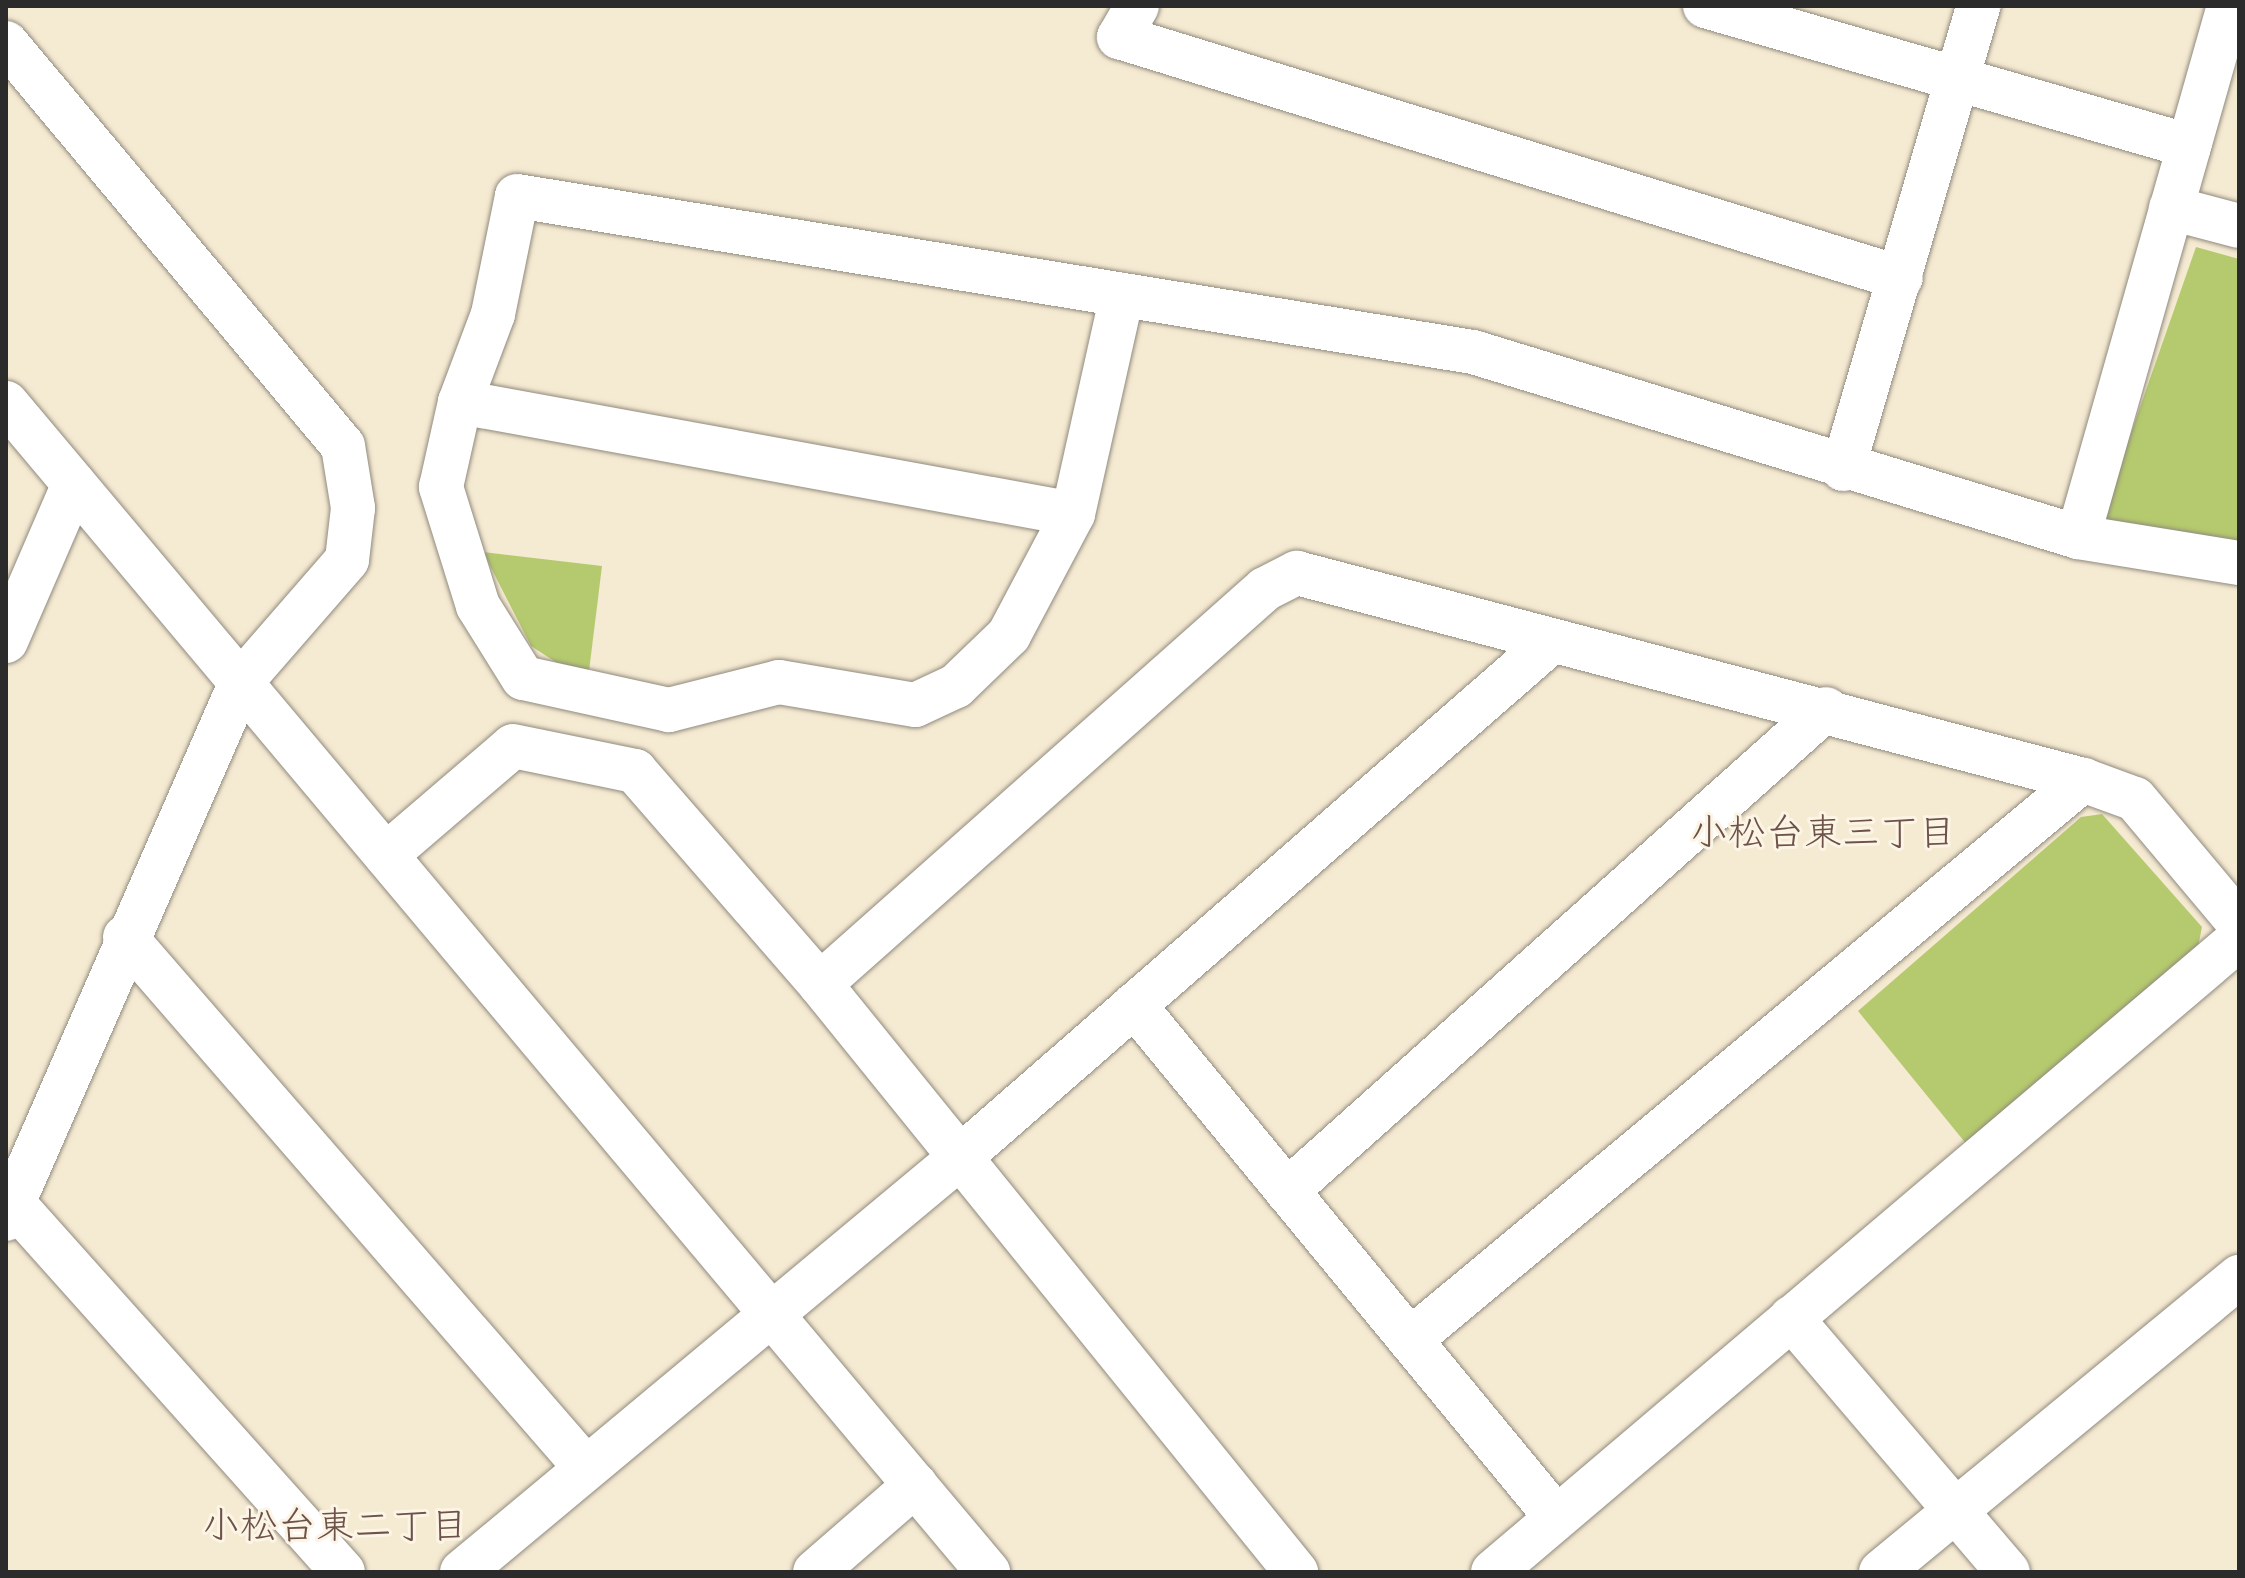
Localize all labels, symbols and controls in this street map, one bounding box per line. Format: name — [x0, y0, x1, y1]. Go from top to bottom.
district label: 小松台東三丁目 — [1690, 814, 1956, 860]
district label: 小松台東二丁目 — [202, 1507, 468, 1553]

